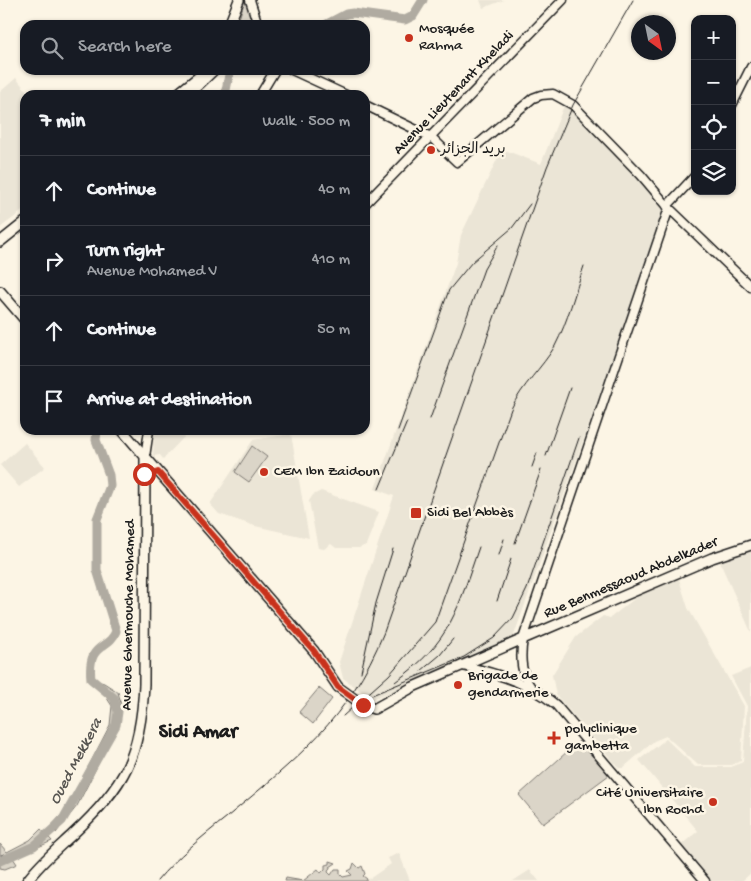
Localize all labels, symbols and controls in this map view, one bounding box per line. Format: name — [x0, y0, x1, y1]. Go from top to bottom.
north arrow — [631, 15, 676, 60]
map controls — [691, 15, 736, 195]
button: + — [691, 15, 736, 60]
search box — [20, 20, 370, 75]
place label: Mosquée Rahma — [419, 20, 474, 55]
street label: Avenue Lieutenant Kheladi — [390, 27, 518, 159]
marker: Mosquée Rahma — [403, 32, 415, 44]
icon: search — [38, 34, 66, 62]
text: Search here — [78, 36, 172, 59]
button: − — [691, 60, 736, 105]
button: locate — [691, 105, 736, 150]
text: 7 min — [40, 110, 85, 135]
text: Walk · 500 m — [263, 113, 350, 132]
place label: بريد الجزائر — [439, 141, 506, 159]
marker: بريد الجزائر — [425, 144, 437, 156]
button: layers — [691, 150, 736, 195]
icon: ahead — [40, 177, 68, 205]
text: Continue — [87, 179, 156, 202]
text: 40 m — [318, 181, 350, 200]
text: Turn right — [87, 240, 163, 263]
icon: right — [40, 247, 68, 275]
text: 410 m — [312, 251, 350, 270]
text: Avenue Mohamed V — [87, 263, 217, 282]
icon: ahead — [40, 317, 68, 345]
text: Continue — [87, 319, 156, 342]
text: 50 m — [317, 321, 350, 340]
icon: arrive — [40, 387, 68, 415]
text: Arrive at destination — [87, 389, 251, 412]
route start — [133, 463, 156, 486]
place label: CEM Ibn Zaidoun — [274, 463, 380, 481]
marker: CEM Ibn Zaidoun — [258, 466, 270, 478]
place label: Sidi Bel Abbès — [427, 504, 513, 522]
marker: Sidi Bel Abbès — [409, 506, 423, 520]
street label: Avenue Ghermouche Mohamed — [118, 518, 140, 711]
street label: Rue Benmessaoud Abdelkader — [541, 533, 722, 623]
place label: Brigade de gendarmerie — [467, 667, 549, 702]
marker: Brigade de gendarmerie — [452, 679, 464, 691]
route end — [352, 694, 375, 717]
water label: Oued Mekkera — [46, 715, 108, 808]
place label: polyclinique gambetta — [564, 720, 637, 755]
district label: Sidi Amar — [159, 722, 239, 745]
marker: polyclinique gambetta — [547, 731, 561, 745]
place label: Cité Universitaire Ibn Rochd — [596, 784, 704, 819]
marker: Cité Universitaire Ibn Rochd — [707, 796, 719, 808]

